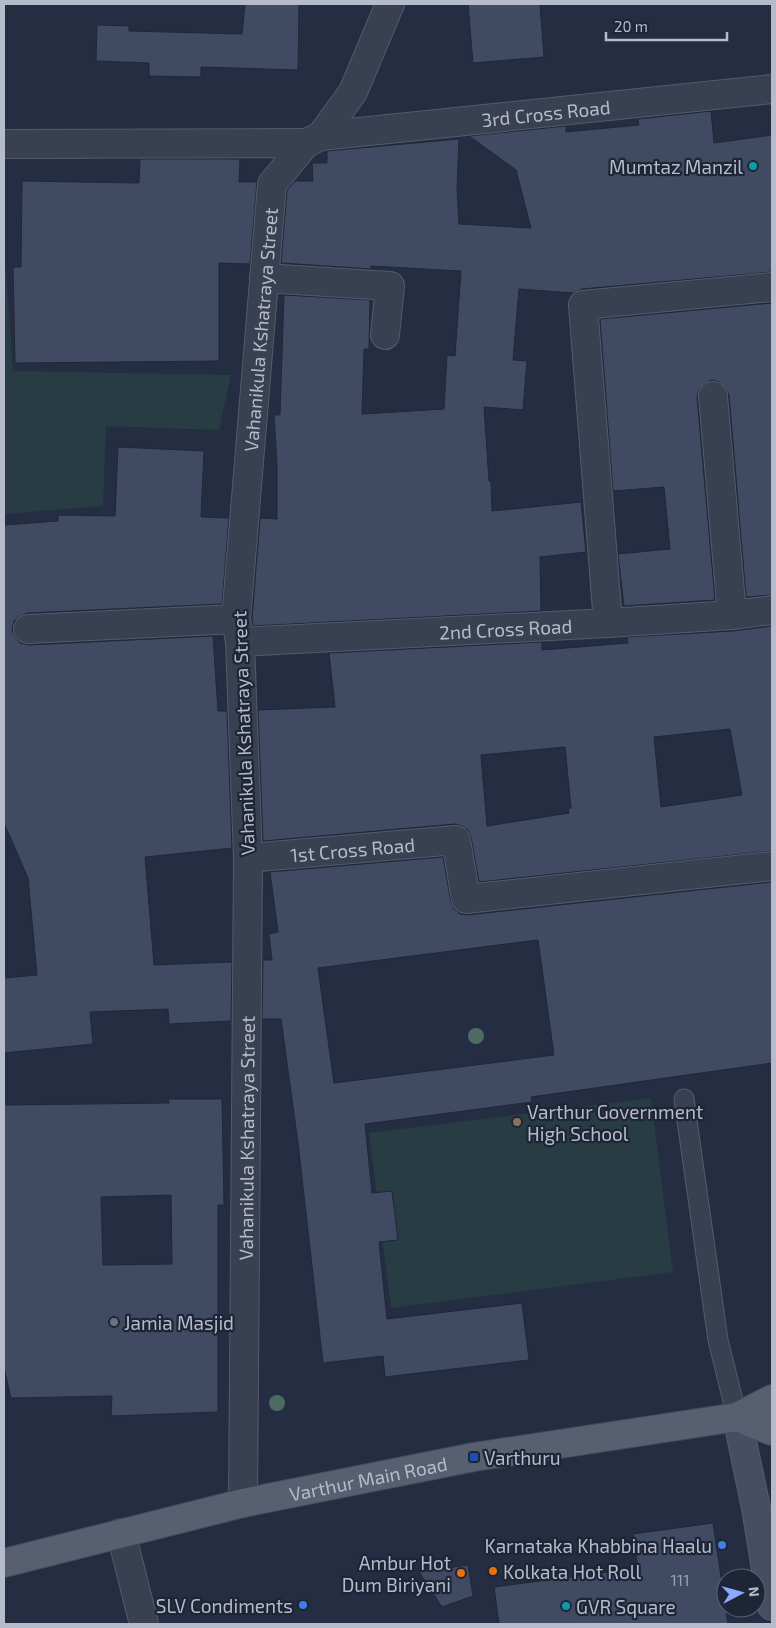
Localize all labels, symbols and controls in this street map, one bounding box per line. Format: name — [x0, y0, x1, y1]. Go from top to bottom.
scale bar — [606, 10, 727, 42]
text: 20 m — [614, 17, 648, 35]
street label: 3rd Cross Road — [480, 94, 611, 131]
place label: Mumtaz Manzil — [609, 155, 743, 178]
marker: Mumtaz Manzil — [747, 160, 759, 172]
street label: Vahanikula Kshatraya Street — [238, 207, 282, 452]
street label: Vahanikula Kshatraya Street — [227, 610, 259, 856]
street label: 2nd Cross Road — [439, 613, 573, 643]
street label: 1st Cross Road — [289, 832, 416, 866]
street label: Vahanikula Kshatraya Street — [233, 1016, 258, 1260]
place label: Varthur Government High School — [527, 1100, 703, 1145]
marker: Varthur Government High School — [511, 1116, 523, 1128]
place label: Jamia Masjid — [124, 1311, 234, 1334]
marker: Jamia Masjid — [108, 1316, 120, 1328]
place label: Varthuru — [484, 1446, 561, 1469]
street label: Varthur Main Road — [287, 1451, 449, 1505]
marker: Varthuru — [468, 1451, 480, 1463]
place label: Karnataka Khabbina Haalu — [484, 1534, 712, 1557]
marker: Karnataka Khabbina Haalu — [716, 1539, 728, 1551]
place label: Ambur Hot Dum Biriyani — [342, 1551, 451, 1596]
place label: Kolkata Hot Roll — [503, 1560, 641, 1583]
marker: Kolkata Hot Roll — [487, 1565, 499, 1577]
marker: Ambur Hot Dum Biriyani — [455, 1567, 467, 1579]
north arrow — [716, 1568, 766, 1618]
house number: 111 — [670, 1570, 690, 1589]
text: N — [745, 1586, 763, 1598]
place label: SLV Condiments — [156, 1594, 293, 1617]
place label: GVR Square — [576, 1595, 676, 1618]
marker: SLV Condiments — [297, 1599, 309, 1611]
marker: GVR Square — [560, 1600, 572, 1612]

